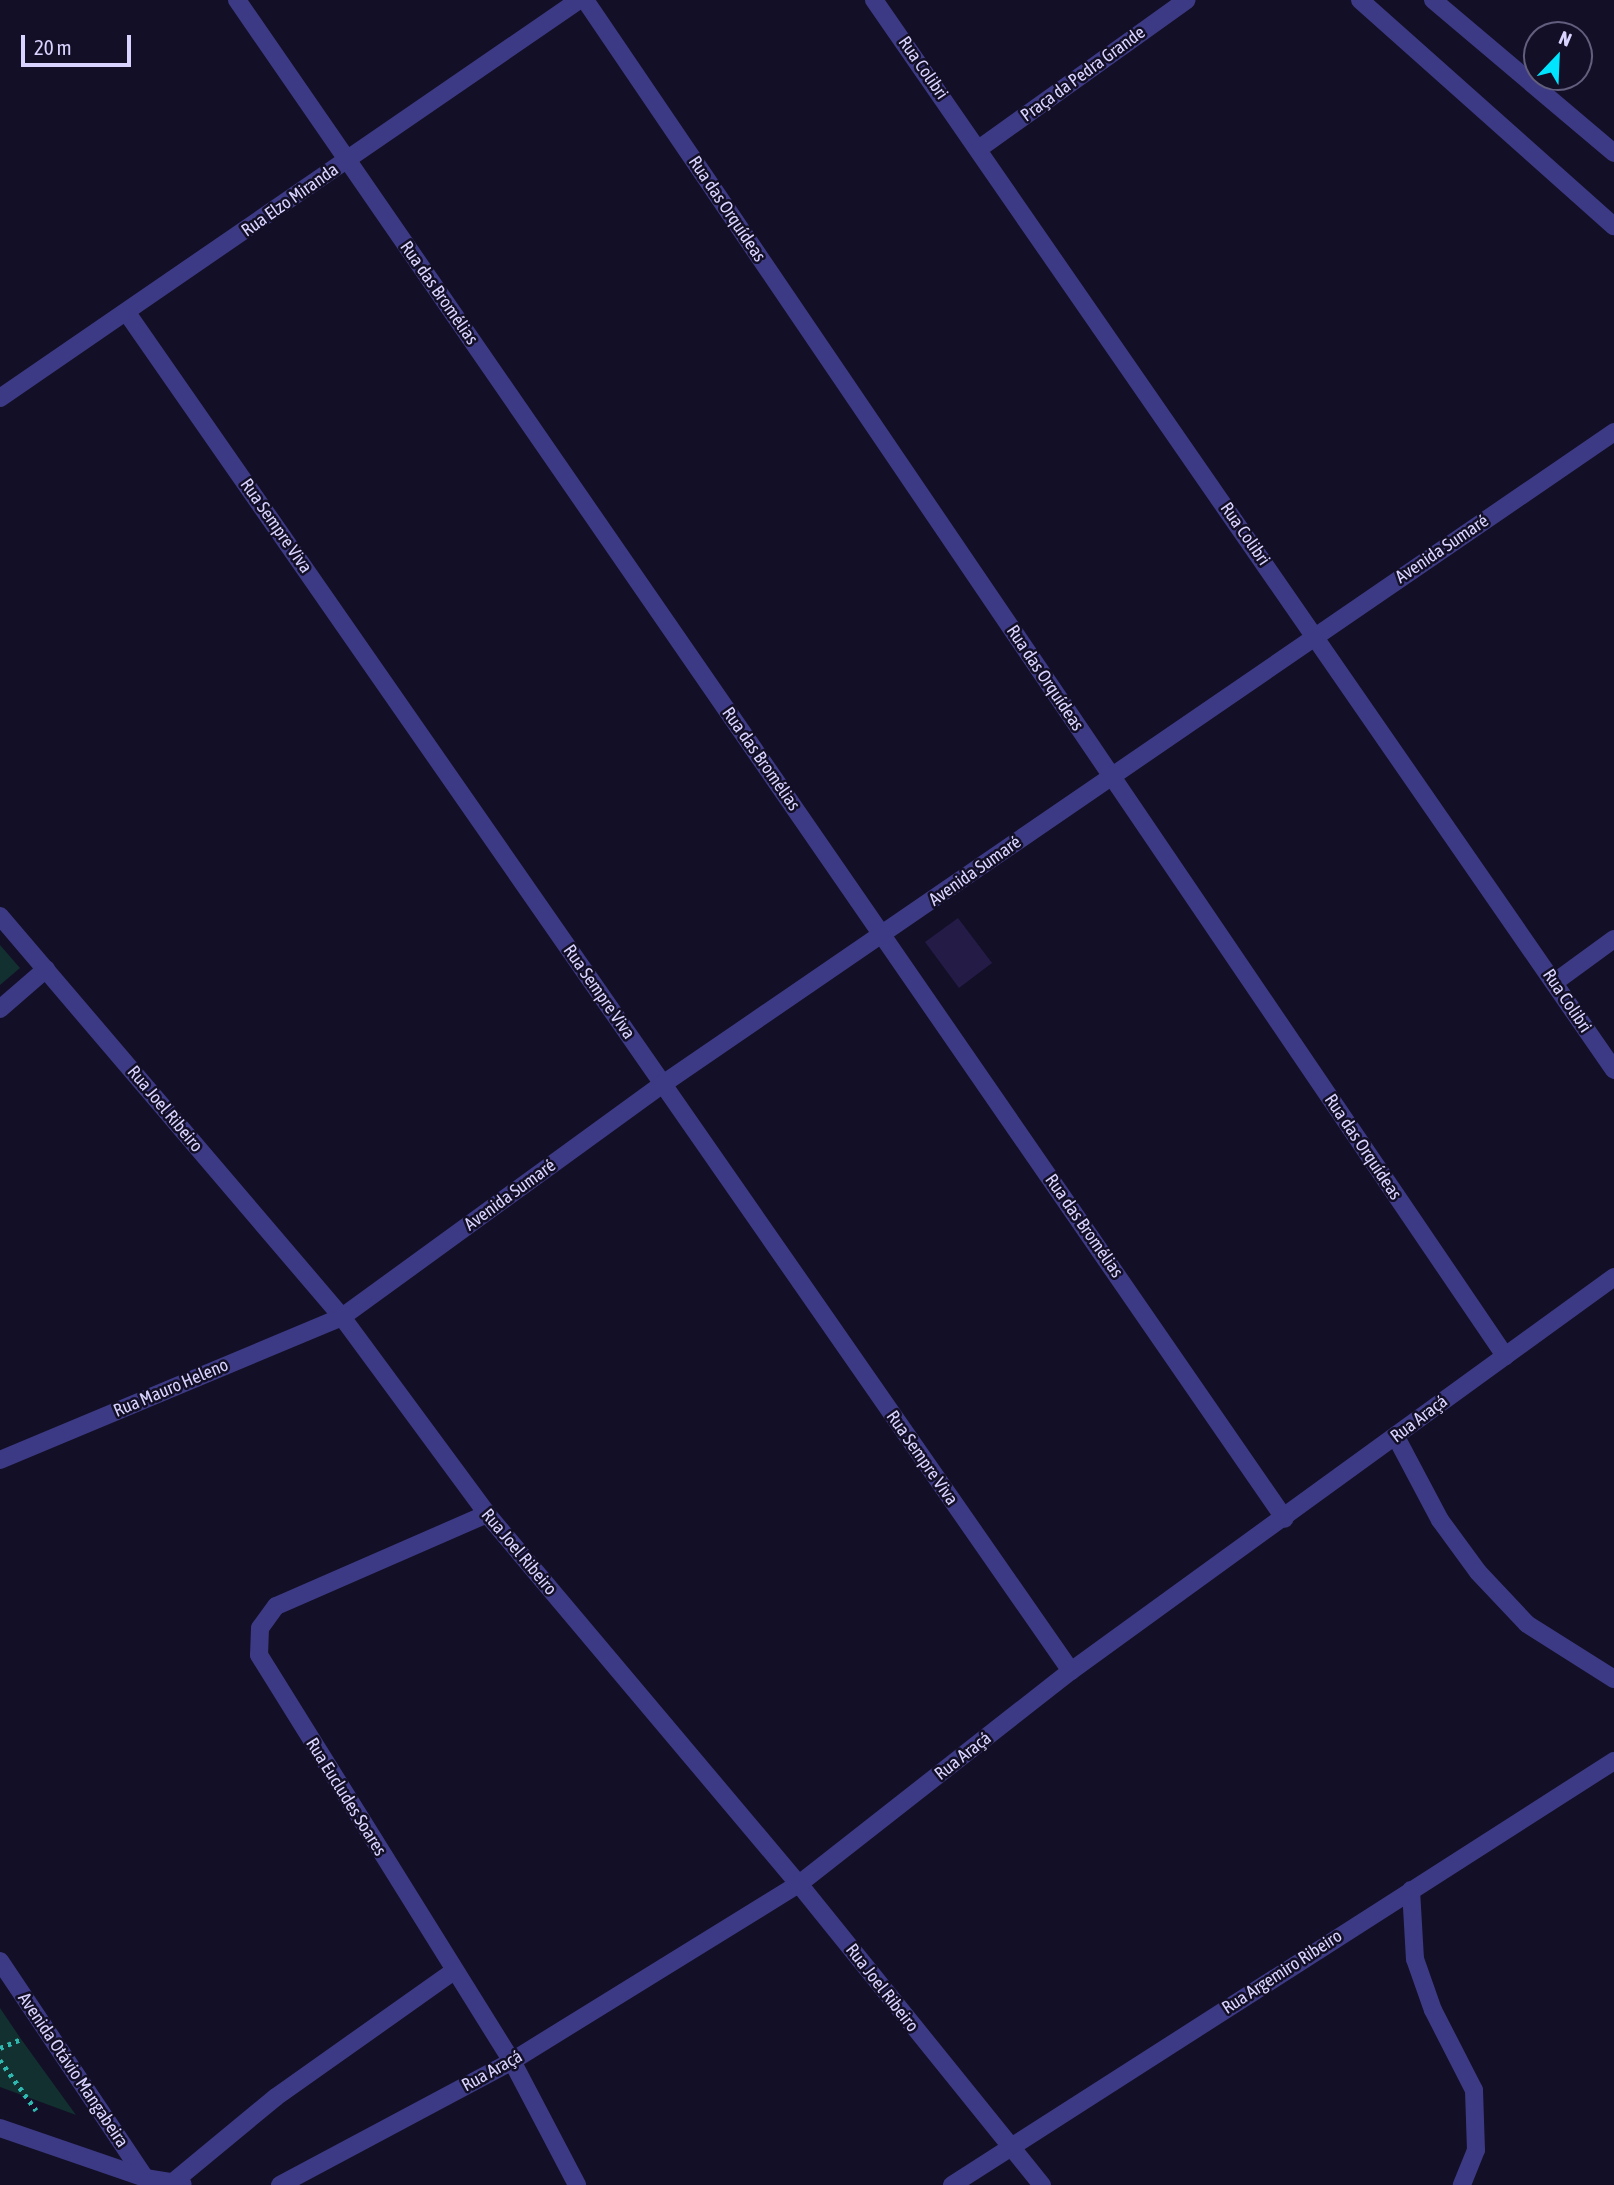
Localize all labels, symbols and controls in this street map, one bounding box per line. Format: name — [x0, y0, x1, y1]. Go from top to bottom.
scale bar — [24, 21, 135, 65]
north arrow — [1523, 21, 1593, 91]
street label: Praça da Pedra Grande — [1017, 22, 1149, 126]
text: N — [1556, 26, 1575, 51]
street label: Rua Colibri — [894, 32, 952, 104]
text: 20 m — [34, 35, 72, 59]
street label: Rua das Orquídeas — [684, 152, 770, 266]
street label: Rua Elzo Miranda — [237, 159, 343, 241]
street label: Rua das Bromélias — [395, 237, 483, 349]
street label: Rua Sempre Viva — [236, 475, 316, 577]
street label: Rua Colibri — [1216, 498, 1274, 570]
street label: Avenida Sumaré — [1391, 510, 1493, 588]
street label: Rua das Orquídeas — [1002, 621, 1088, 735]
street label: Rua das Bromélias — [717, 703, 805, 815]
street label: Avenida Sumaré — [925, 831, 1025, 911]
street label: Rua Sempre Viva — [559, 941, 639, 1043]
street label: Rua Colibri — [1538, 965, 1596, 1037]
street label: Rua Joel Ribeiro — [123, 1061, 207, 1157]
street label: Rua das Orquídeas — [1320, 1090, 1406, 1204]
street label: Avenida Sumaré — [460, 1155, 560, 1235]
street label: Rua das Bromélias — [1040, 1170, 1128, 1282]
street label: Rua Mauro Heleno — [110, 1354, 232, 1422]
street label: Rua Araçá — [1386, 1391, 1452, 1447]
street label: Rua Sempre Viva — [882, 1407, 962, 1509]
street label: Rua Joel Ribeiro — [477, 1504, 561, 1600]
street label: Rua Araçá — [930, 1727, 996, 1785]
street label: Rua Eucludes Soares — [301, 1734, 391, 1860]
street label: Rua Argemiro Ribeiro — [1218, 1925, 1346, 2019]
street label: Rua Joel Ribeiro — [841, 1940, 923, 2036]
street label: Avenida Otávio Mangabeira — [13, 1988, 133, 2152]
street label: Rua Araçá — [458, 2046, 526, 2096]

